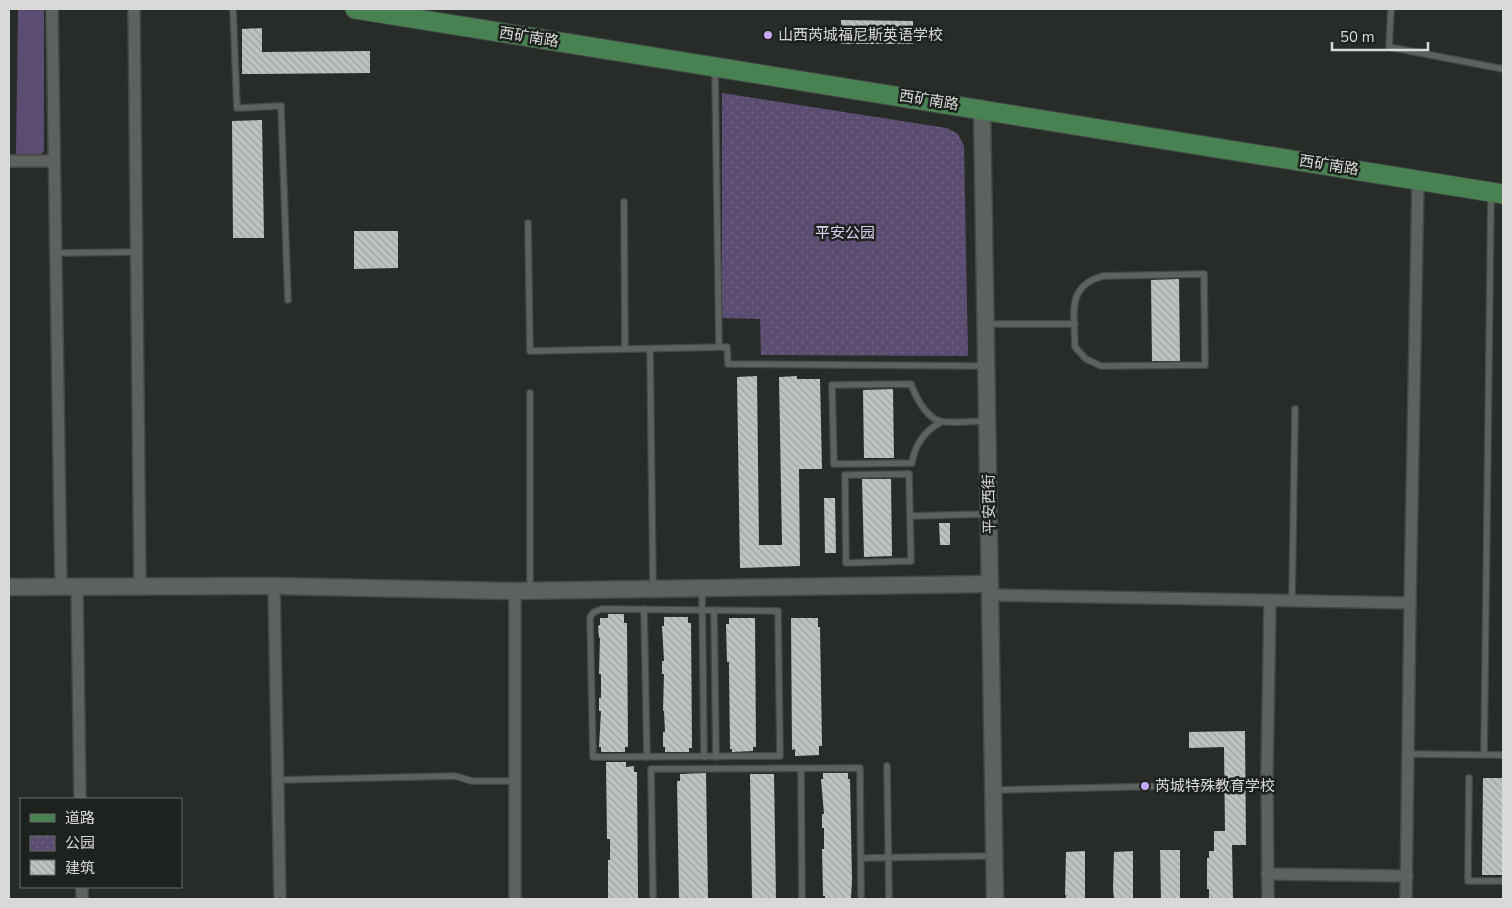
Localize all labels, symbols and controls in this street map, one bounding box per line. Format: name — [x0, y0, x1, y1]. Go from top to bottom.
scale bar — [1332, 20, 1428, 52]
street label: 西矿南路 — [498, 22, 560, 52]
place label: 山西芮城福尼斯英语学校 — [778, 25, 943, 45]
text: 50 m — [1340, 27, 1375, 47]
marker: 山西芮城福尼斯英语学校 — [762, 29, 774, 41]
street label: 西矿南路 — [898, 85, 960, 115]
street label: 西矿南路 — [1298, 150, 1360, 180]
park label: 平安公园 — [815, 223, 875, 243]
street label: 平安西街 — [978, 474, 1000, 534]
place label: 芮城特殊教育学校 — [1155, 776, 1275, 796]
marker: 芮城特殊教育学校 — [1139, 780, 1151, 792]
legend — [20, 798, 182, 888]
text: 道路 — [65, 808, 95, 828]
text: 公园 — [65, 833, 95, 853]
text: 建筑 — [65, 858, 95, 878]

